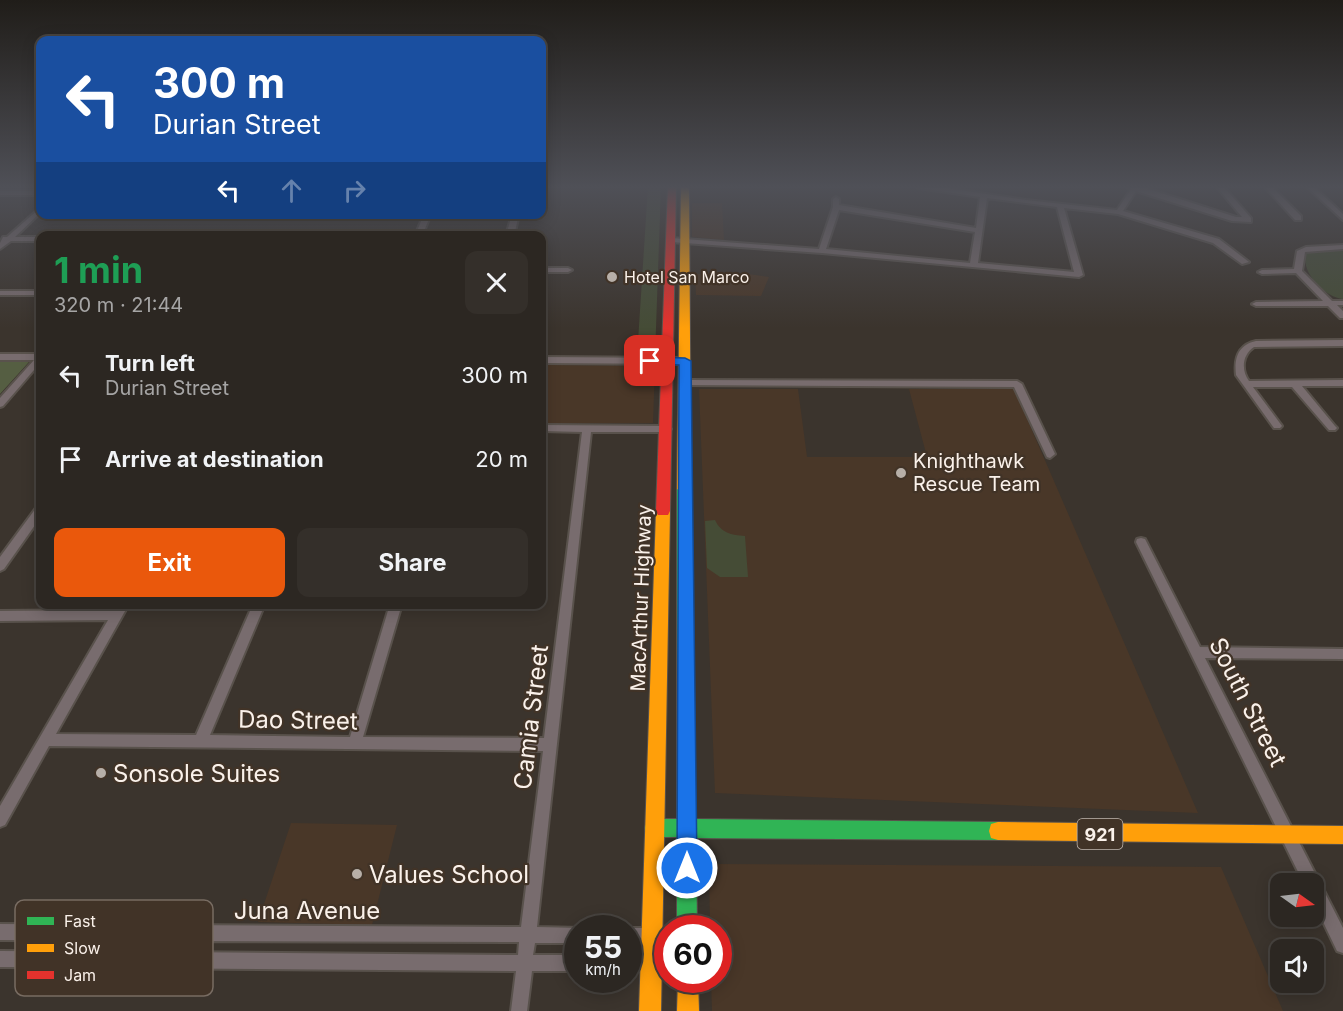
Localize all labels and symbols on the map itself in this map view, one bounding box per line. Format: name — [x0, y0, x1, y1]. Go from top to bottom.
place label: Hotel San Marco — [624, 267, 749, 287]
marker: Hotel San Marco — [605, 270, 619, 284]
pin — [624, 335, 675, 386]
place label: Knighthawk Rescue Team — [913, 449, 1040, 496]
marker: Knighthawk Rescue Team — [894, 466, 908, 480]
street label: MacArthur Highway — [626, 504, 656, 692]
street label: South Street — [1203, 633, 1293, 771]
street label: Camia Street — [508, 643, 554, 791]
street label: Dao Street — [238, 704, 358, 736]
place label: Sonsole Suites — [113, 759, 280, 788]
marker: Sonsole Suites — [94, 766, 108, 780]
road number: 921 — [1078, 819, 1122, 849]
position arrow — [655, 836, 719, 900]
place label: Values School — [369, 860, 529, 889]
marker: Values School — [350, 867, 364, 881]
north arrow — [1270, 873, 1324, 927]
street label: Juna Avenue — [234, 896, 380, 925]
legend — [15, 900, 213, 996]
text: Fast — [64, 911, 96, 931]
speed limit sign: 60 — [654, 915, 732, 993]
text: Slow — [64, 938, 101, 958]
text: Jam — [64, 965, 96, 985]

